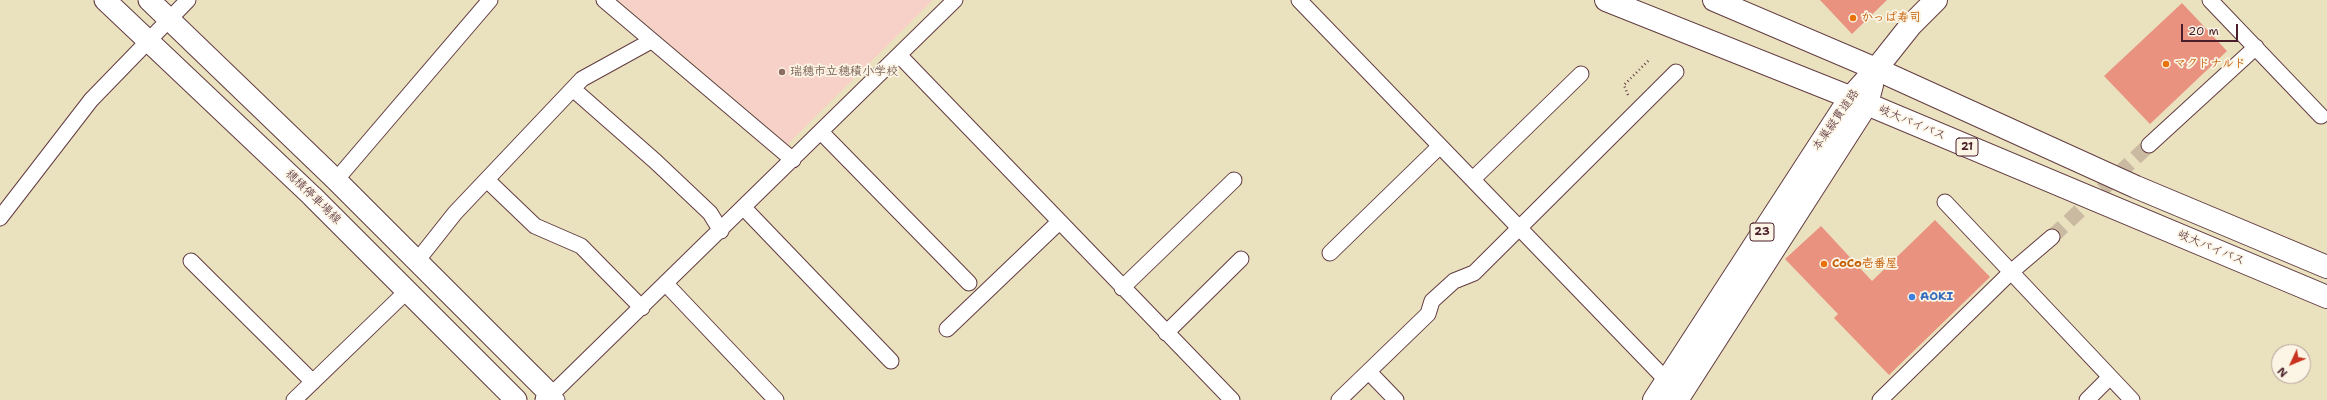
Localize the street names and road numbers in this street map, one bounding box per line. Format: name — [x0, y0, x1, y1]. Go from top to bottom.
street label: 本巣縦貫道路 — [1809, 86, 1863, 154]
street label: 岐大バイパス — [1876, 102, 1948, 144]
road number: 21 — [1956, 138, 1978, 156]
street label: 穂積停車場線 — [282, 167, 344, 227]
road number: 23 — [1750, 223, 1774, 241]
street label: 岐大バイパス — [2175, 227, 2247, 269]

